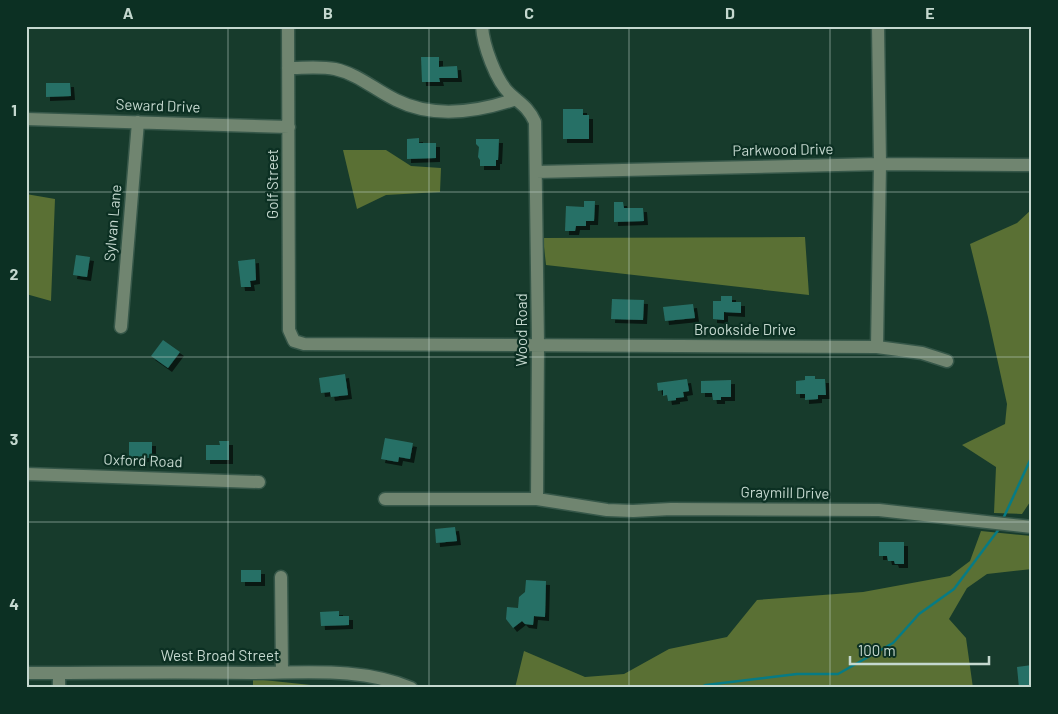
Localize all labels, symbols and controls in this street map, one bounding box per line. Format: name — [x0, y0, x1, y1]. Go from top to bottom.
text: A — [123, 3, 134, 22]
text: B — [323, 3, 333, 22]
text: C — [524, 3, 534, 22]
text: D — [725, 3, 735, 22]
text: E — [925, 3, 935, 22]
street label: Seward Drive — [115, 95, 201, 115]
text: 1 — [11, 100, 17, 119]
street label: Parkwood Drive — [732, 139, 834, 159]
street label: Golf Street — [263, 149, 281, 219]
street label: Sylvan Lane — [100, 184, 124, 262]
text: 2 — [10, 264, 19, 283]
street label: Wood Road — [512, 293, 530, 367]
street label: Brookside Drive — [694, 320, 796, 338]
text: 3 — [10, 429, 18, 448]
street label: Oxford Road — [103, 450, 183, 470]
street label: Graymill Drive — [741, 482, 830, 502]
text: 4 — [9, 594, 19, 613]
scale bar — [850, 634, 989, 666]
text: 100 m — [858, 641, 896, 659]
street label: West Broad Street — [161, 646, 279, 664]

